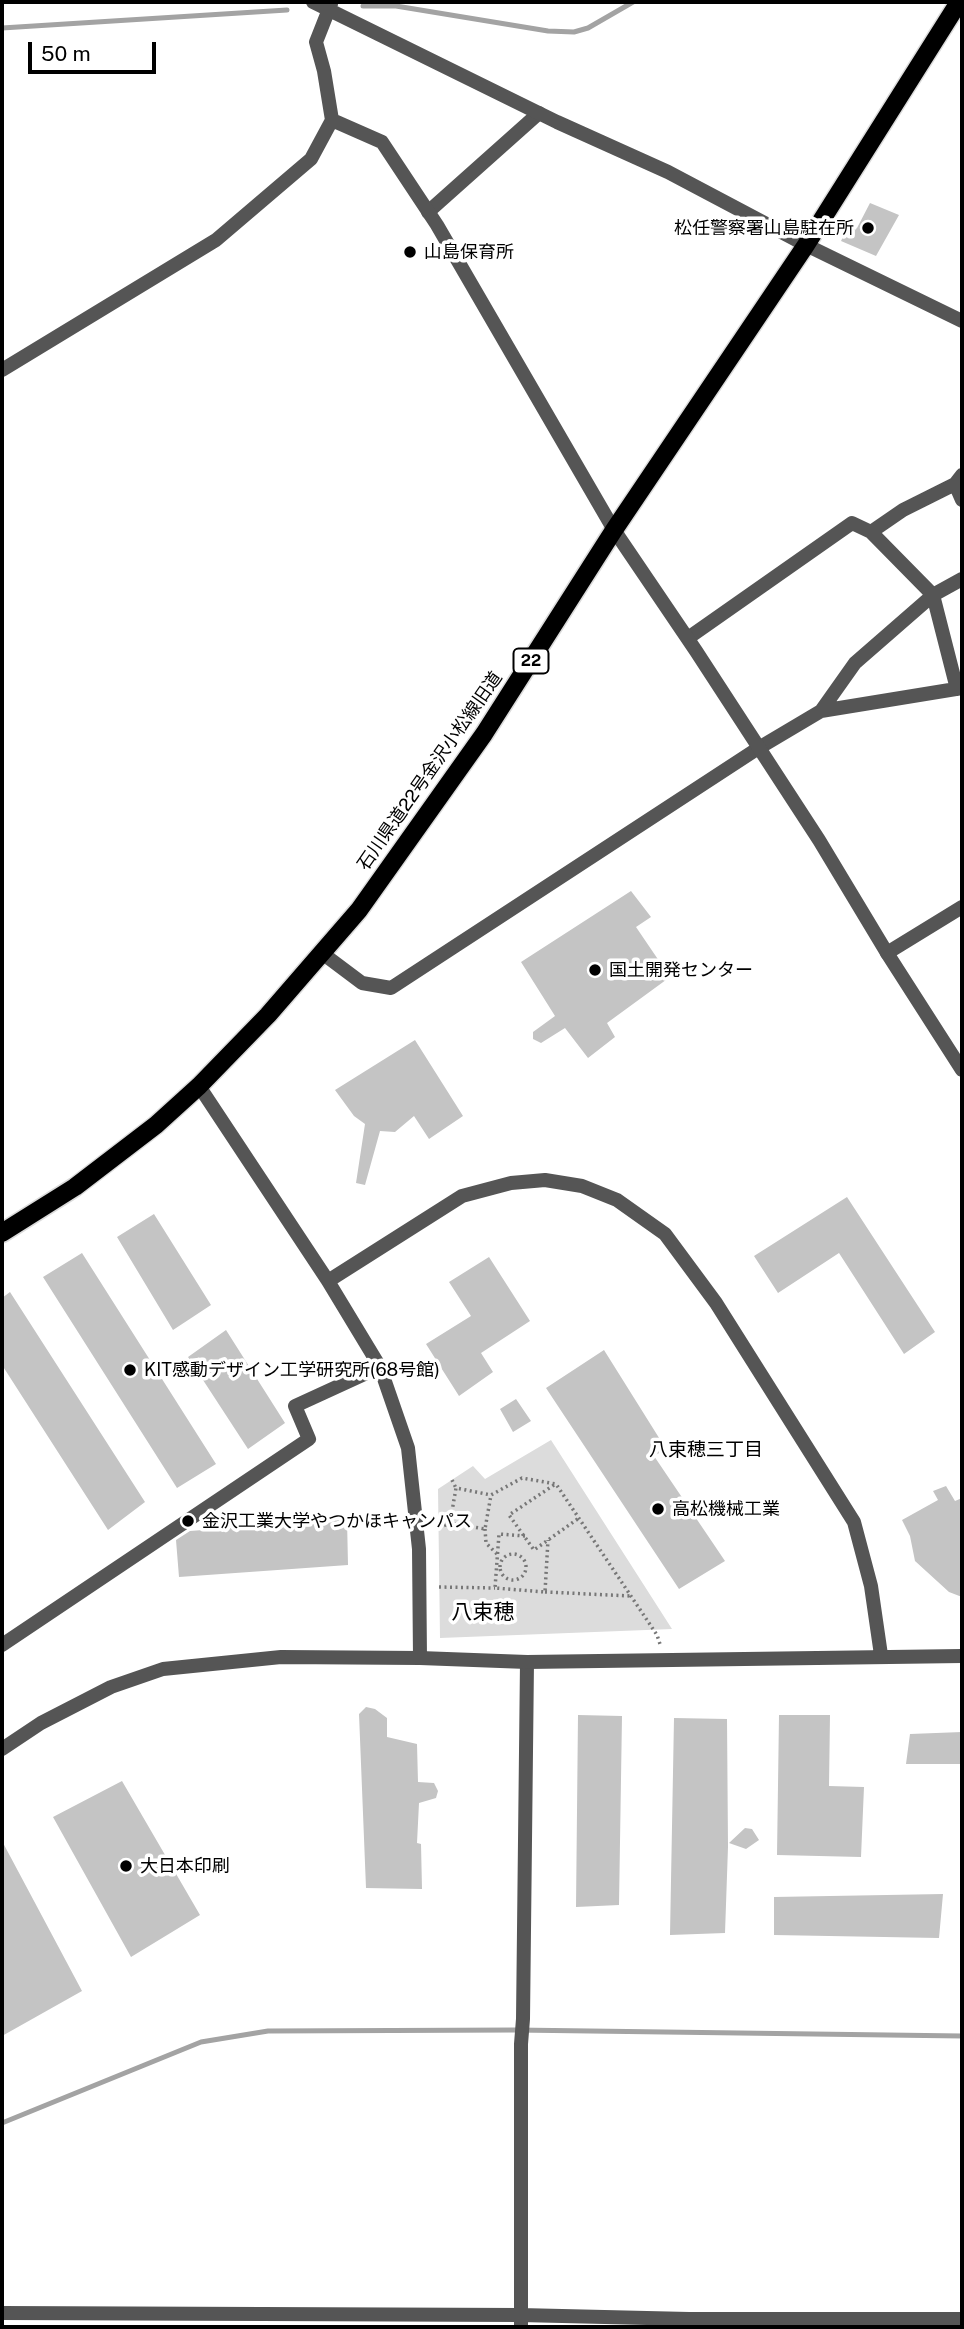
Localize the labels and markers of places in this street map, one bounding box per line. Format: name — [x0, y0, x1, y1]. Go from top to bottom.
place label: 松任警察署山島駐在所 — [674, 217, 854, 239]
marker: 松任警察署山島駐在所 — [860, 220, 876, 236]
place label: 山島保育所 — [424, 241, 514, 263]
marker: 山島保育所 — [402, 244, 418, 260]
place label: 国土開発センター — [609, 959, 753, 981]
marker: 国土開発センター — [587, 962, 603, 978]
place label: KIT感動デザイン工学研究所(68号館) — [144, 1359, 440, 1381]
marker: KIT感動デザイン工学研究所(68号館) — [122, 1362, 138, 1378]
place label: 高松機械工業 — [672, 1498, 780, 1520]
marker: 高松機械工業 — [650, 1501, 666, 1517]
place label: 金沢工業大学やつかほキャンパス — [202, 1510, 472, 1532]
marker: 金沢工業大学やつかほキャンパス — [180, 1513, 196, 1529]
place label: 大日本印刷 — [140, 1855, 230, 1877]
marker: 大日本印刷 — [118, 1858, 134, 1874]

